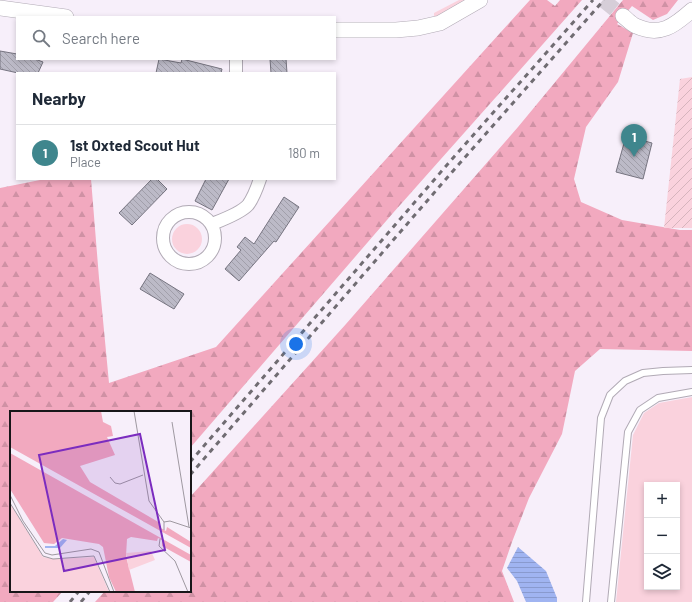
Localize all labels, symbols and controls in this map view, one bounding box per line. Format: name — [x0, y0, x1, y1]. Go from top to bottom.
search box — [16, 16, 336, 60]
icon: search — [30, 27, 52, 49]
text: Search here — [62, 29, 140, 47]
text: Nearby — [32, 88, 86, 108]
pin: 1 — [621, 124, 647, 157]
text: 1st Oxted Scout Hut — [70, 136, 200, 154]
text: 1 — [43, 145, 47, 161]
text: 180 m — [288, 145, 320, 161]
text: Place — [70, 154, 101, 170]
your location — [286, 334, 306, 354]
inset map — [10, 411, 191, 592]
map controls — [644, 482, 680, 590]
button: + — [644, 482, 680, 518]
button: − — [644, 518, 680, 554]
button: layers — [644, 554, 680, 590]

